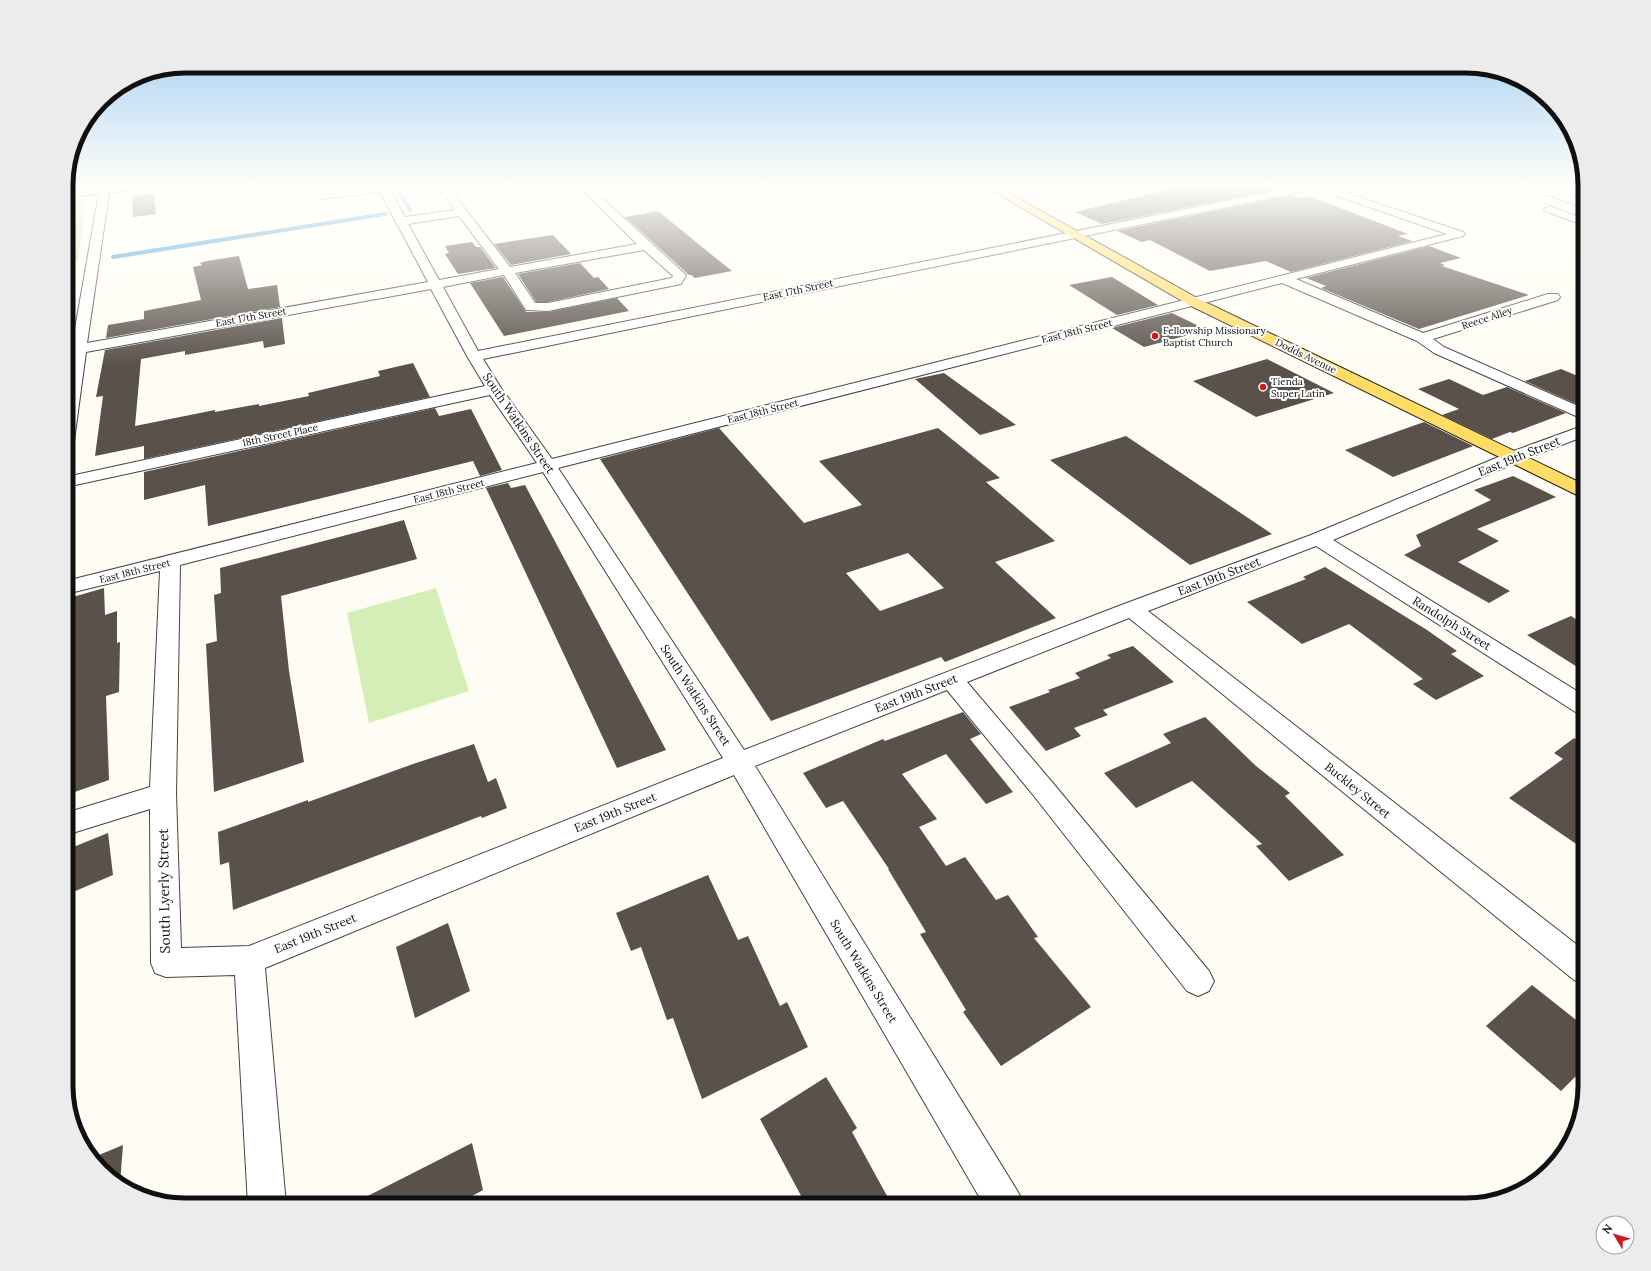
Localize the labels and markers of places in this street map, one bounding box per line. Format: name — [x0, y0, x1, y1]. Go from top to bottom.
place label: Fellowship Missionary Baptist Church — [1163, 324, 1267, 349]
marker: Fellowship Missionary Baptist Church — [1150, 331, 1160, 341]
place label: Tienda Super Latin — [1271, 375, 1325, 400]
marker: Tienda Super Latin — [1258, 382, 1268, 392]

